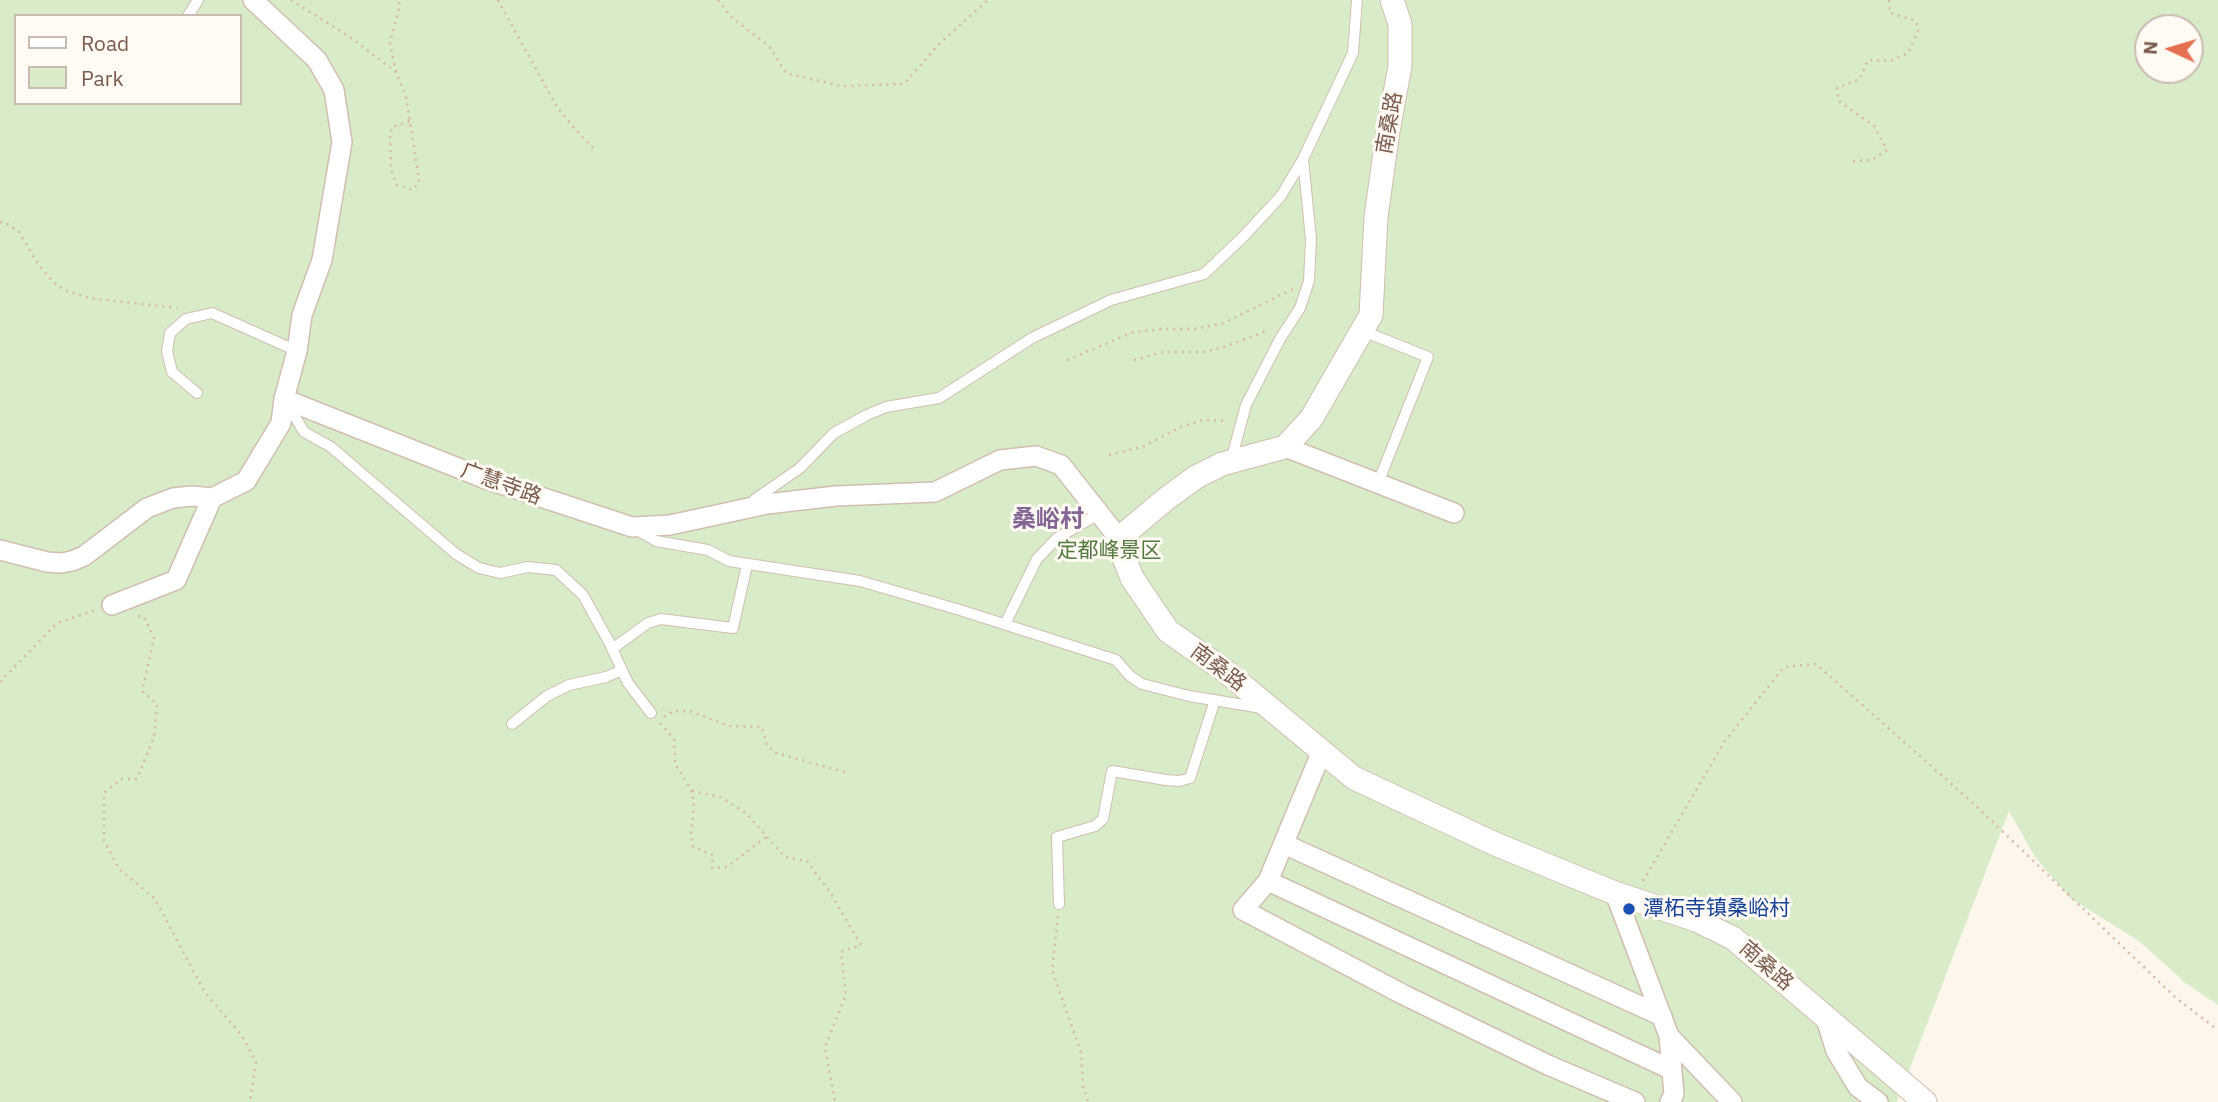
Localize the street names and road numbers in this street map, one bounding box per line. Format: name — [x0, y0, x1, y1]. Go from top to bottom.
street label: 南桑路 — [1372, 90, 1408, 156]
street label: 广慧寺路 — [457, 458, 545, 510]
street label: 南桑路 — [1185, 639, 1251, 697]
street label: 南桑路 — [1734, 936, 1798, 996]

